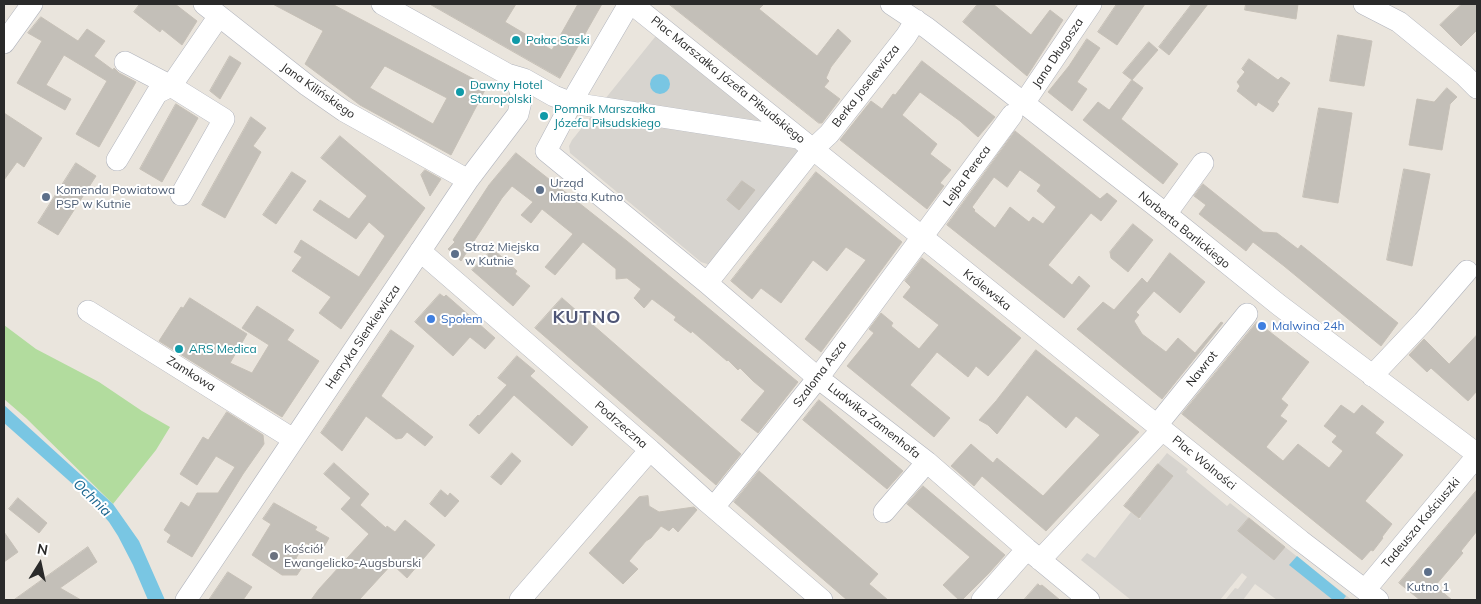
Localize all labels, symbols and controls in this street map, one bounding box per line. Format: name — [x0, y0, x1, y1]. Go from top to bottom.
street label: Plac Marszałka Józefa Piłsudskiego — [648, 13, 808, 147]
street label: Jana Długosza — [1029, 16, 1087, 90]
place label: Pałac Saski — [526, 33, 590, 47]
marker: Pałac Saski — [510, 34, 522, 46]
street label: Berka Joselewicza — [829, 42, 903, 130]
street label: Jana Kilińskiego — [278, 60, 358, 122]
place label: Dawny Hotel Staropolski — [470, 78, 543, 106]
marker: Dawny Hotel Staropolski — [454, 86, 466, 98]
place label: Pomnik Marszałka Józefa Piłsudskiego — [554, 102, 661, 130]
marker: Pomnik Marszałka Józefa Piłsudskiego — [538, 110, 550, 122]
street label: Lejba Pereca — [940, 143, 994, 209]
place label: Urząd Miasta Kutno — [550, 176, 623, 204]
place label: Komenda Powiatowa PSP w Kutnie — [56, 183, 175, 211]
marker: Urząd Miasta Kutno — [534, 184, 546, 196]
street label: Norberta Barlickiego — [1135, 188, 1233, 272]
marker: Komenda Powiatowa PSP w Kutnie — [40, 191, 52, 203]
place label: Straż Miejska w Kutnie — [465, 240, 539, 268]
marker: Straż Miejska w Kutnie — [449, 248, 461, 260]
street label: Królewska — [960, 266, 1014, 314]
street label: Henryka Sienkiewicza — [323, 282, 403, 392]
district label: KUTNO — [552, 307, 622, 329]
place label: Społem — [441, 312, 482, 326]
marker: Społem — [425, 313, 437, 325]
place label: Malwina 24h — [1272, 319, 1344, 333]
marker: Malwina 24h — [1256, 320, 1268, 332]
street label: Szaloma Asza — [790, 338, 850, 410]
place label: ARS Medica — [189, 342, 257, 356]
marker: ARS Medica — [173, 343, 185, 355]
street label: Nawrot — [1183, 348, 1221, 390]
street label: Zamkowa — [164, 353, 218, 395]
street label: Ludwika Zamenhofa — [825, 380, 923, 462]
street label: Podrzeczna — [592, 398, 650, 452]
street label: Plac Wolności — [1169, 433, 1239, 493]
street label: Tadeusza Kościuszki — [1379, 475, 1463, 571]
water label: Ochnia — [70, 476, 114, 520]
north arrow — [15, 539, 65, 589]
text: N — [36, 539, 49, 559]
place label: Kościół Ewangelicko-Augsburski — [284, 542, 421, 570]
marker: Kościół Ewangelicko-Augsburski — [268, 550, 280, 562]
marker: Kutno 1 — [1422, 566, 1434, 578]
place label: Kutno 1 — [1407, 580, 1449, 594]

